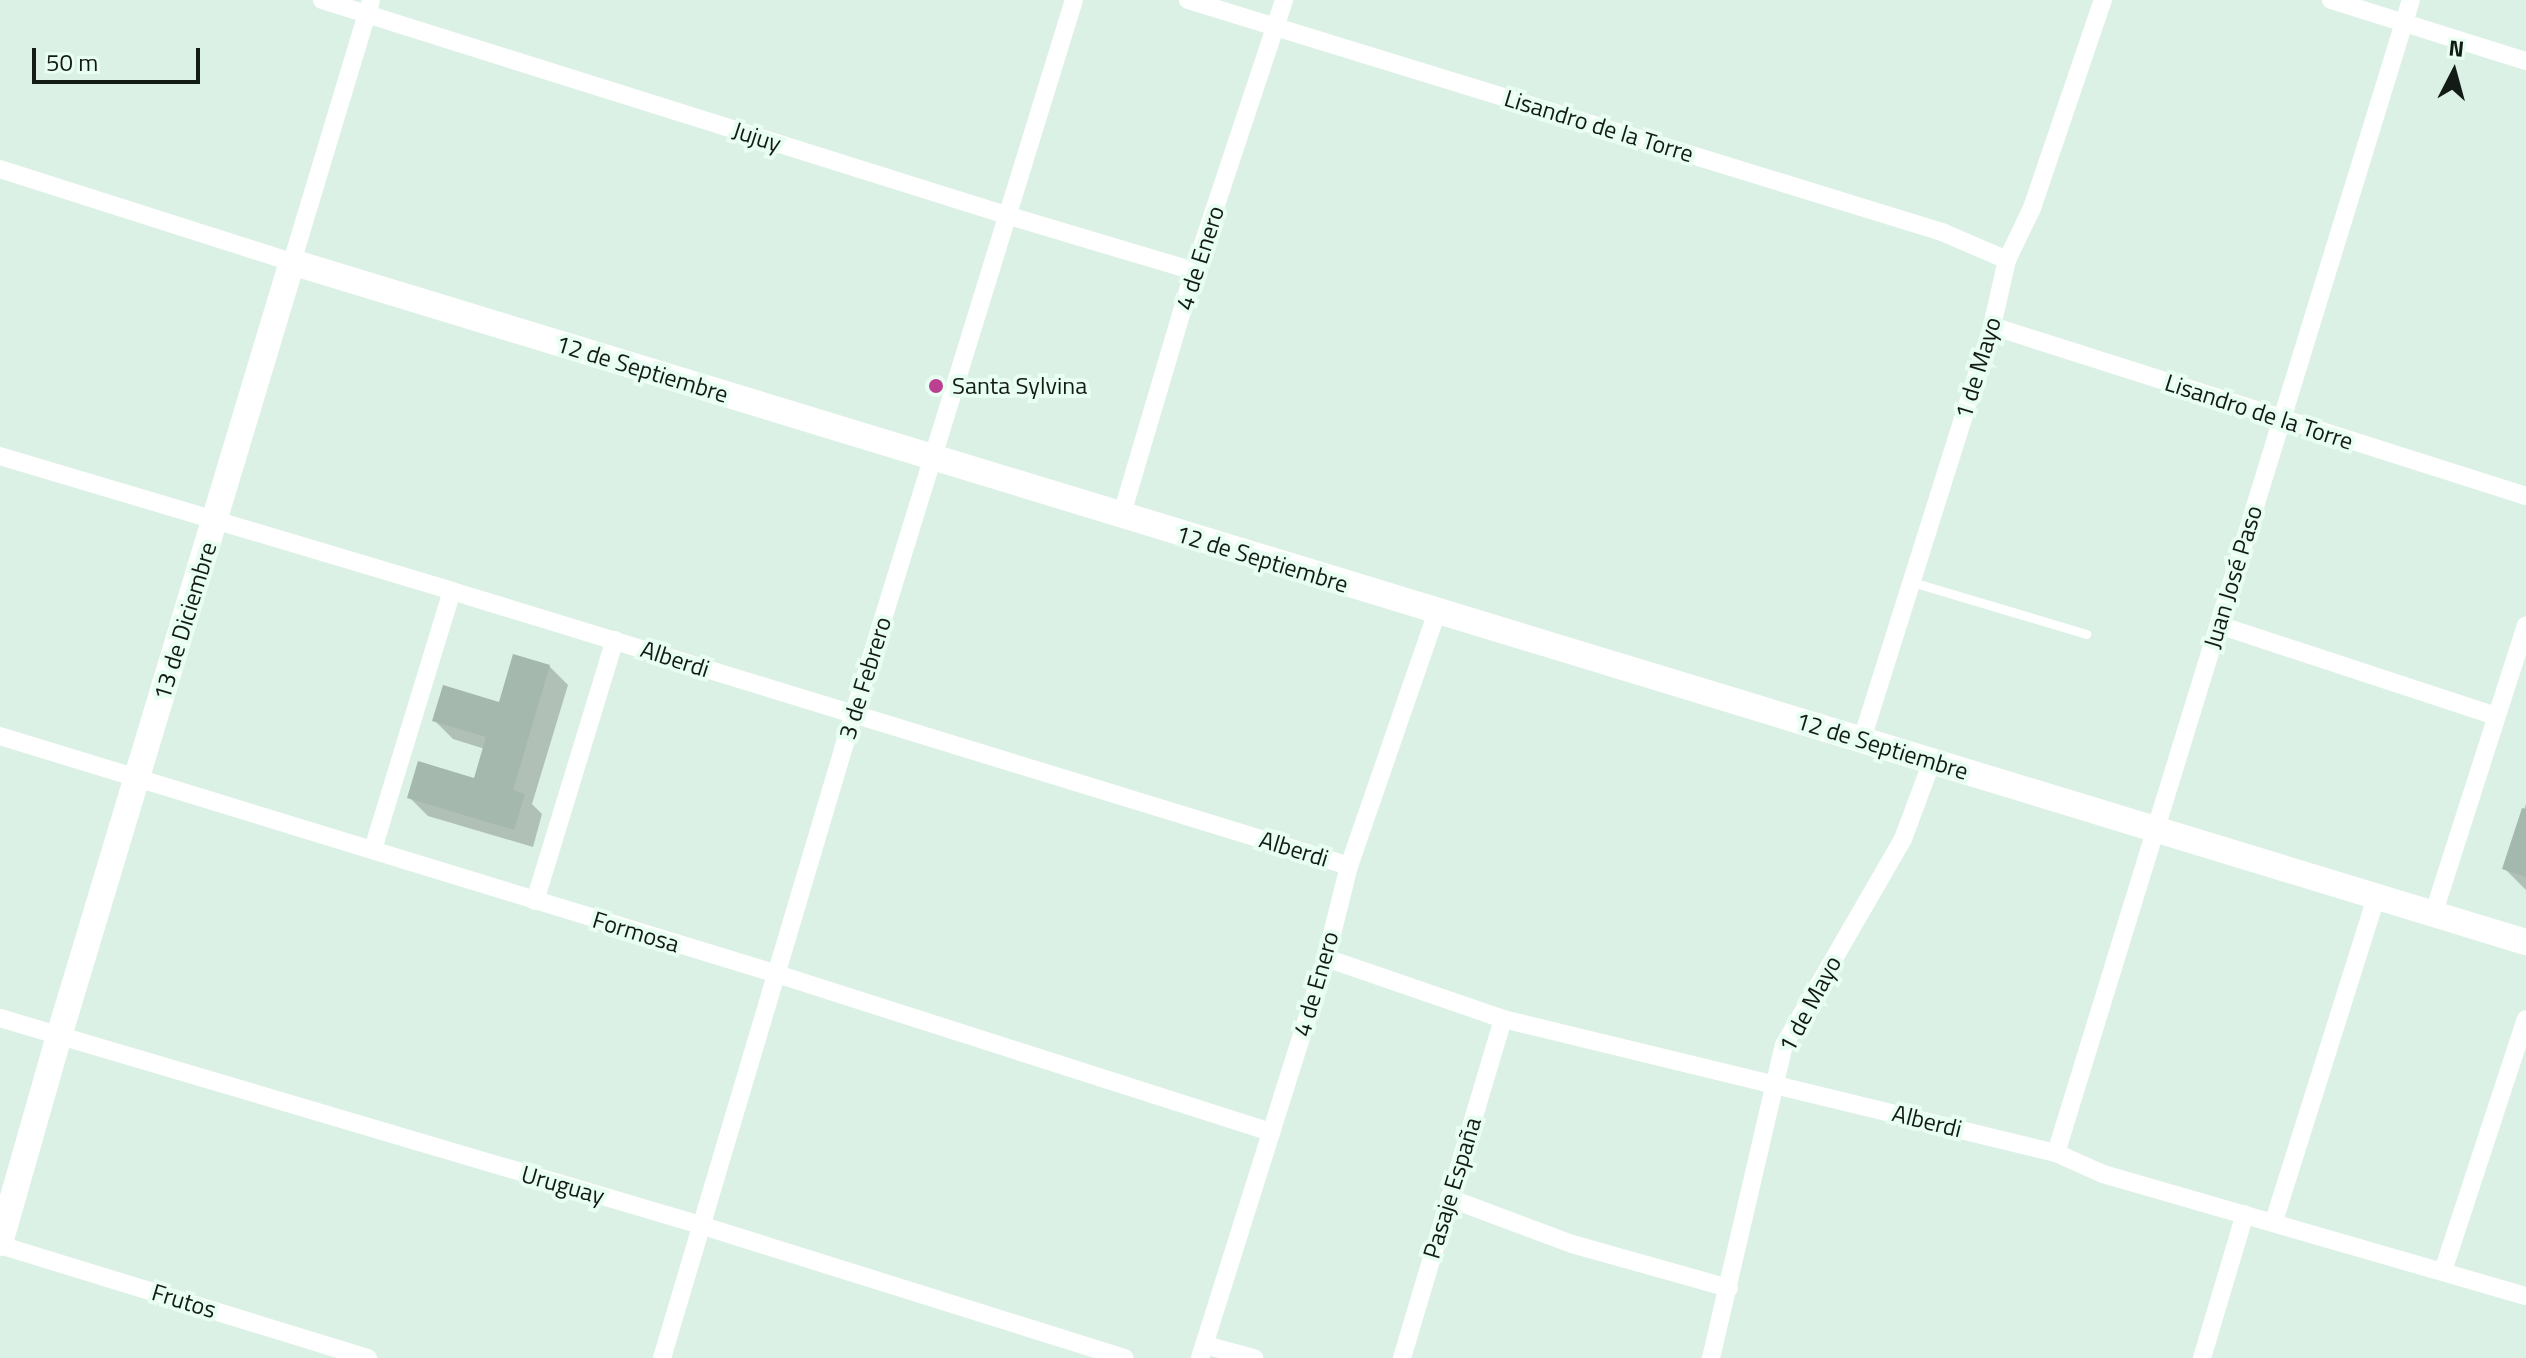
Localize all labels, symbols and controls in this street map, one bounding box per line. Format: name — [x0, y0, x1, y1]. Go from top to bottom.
text: N — [2447, 30, 2466, 66]
scale bar — [36, 32, 204, 82]
north arrow — [2414, 32, 2494, 112]
text: 50 m — [46, 44, 98, 80]
street label: Lisandro de la Torre — [1501, 84, 1697, 168]
street label: Jujuy — [729, 116, 785, 158]
street label: 4 de Enero — [1170, 202, 1230, 314]
street label: 1 de Mayo — [1949, 314, 2007, 422]
street label: 12 de Septiembre — [552, 329, 732, 409]
street label: Lisandro de la Torre — [2161, 368, 2357, 456]
place label: Santa Sylvina — [952, 372, 1087, 400]
marker: Santa Sylvina — [927, 377, 945, 395]
street label: Juan José Paso — [2198, 502, 2268, 652]
street label: 12 de Septiembre — [1172, 519, 1352, 599]
street label: 13 de Diciembre — [147, 539, 223, 703]
street label: 3 de Febrero — [833, 613, 897, 743]
street label: Alberdi — [637, 634, 713, 684]
street label: 12 de Septiembre — [1792, 706, 1972, 786]
street label: Alberdi — [1256, 825, 1332, 873]
street label: Formosa — [589, 905, 683, 959]
street label: 4 de Enero — [1287, 928, 1345, 1040]
street label: 1 de Mayo — [1773, 951, 1847, 1057]
street label: Alberdi — [1889, 1098, 1965, 1144]
street label: Pasaje España — [1417, 1114, 1487, 1262]
street label: Uruguay — [518, 1159, 608, 1211]
street label: Frutos — [149, 1278, 219, 1324]

